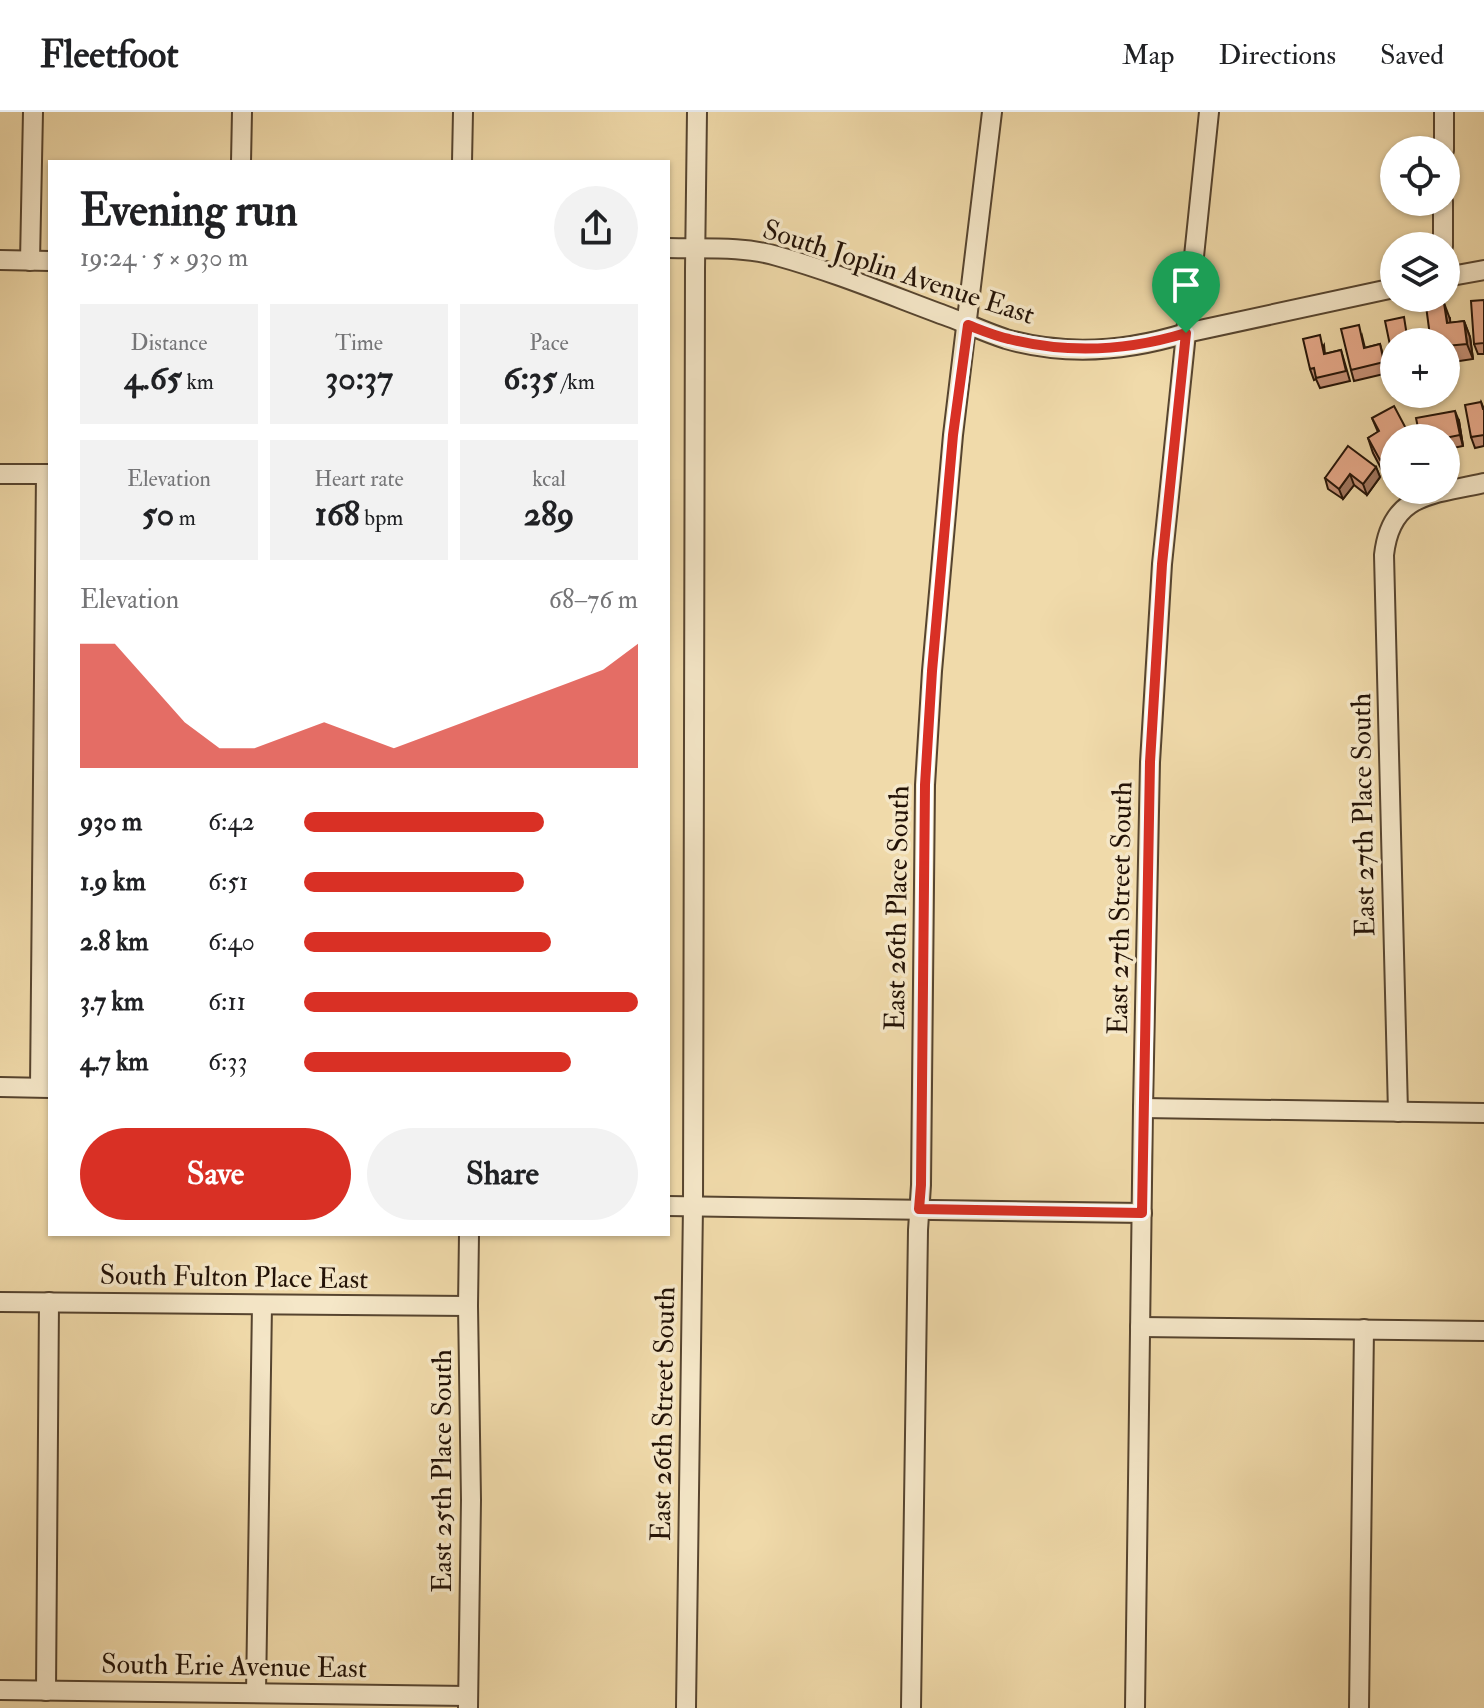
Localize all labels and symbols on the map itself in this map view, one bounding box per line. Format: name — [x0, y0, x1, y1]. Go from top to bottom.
street label: South Joplin Avenue East — [758, 212, 1039, 333]
pin — [1152, 251, 1220, 333]
street label: East 27th Place South — [1344, 692, 1383, 937]
street label: East 27th Street South — [1101, 781, 1140, 1035]
street label: East 26th Place South — [878, 785, 917, 1031]
street label: South Fulton Place East — [99, 1258, 369, 1297]
street label: East 26th Street South — [644, 1286, 683, 1542]
street label: East 25th Place South — [425, 1349, 460, 1593]
street label: South Erie Avenue East — [101, 1647, 367, 1686]

